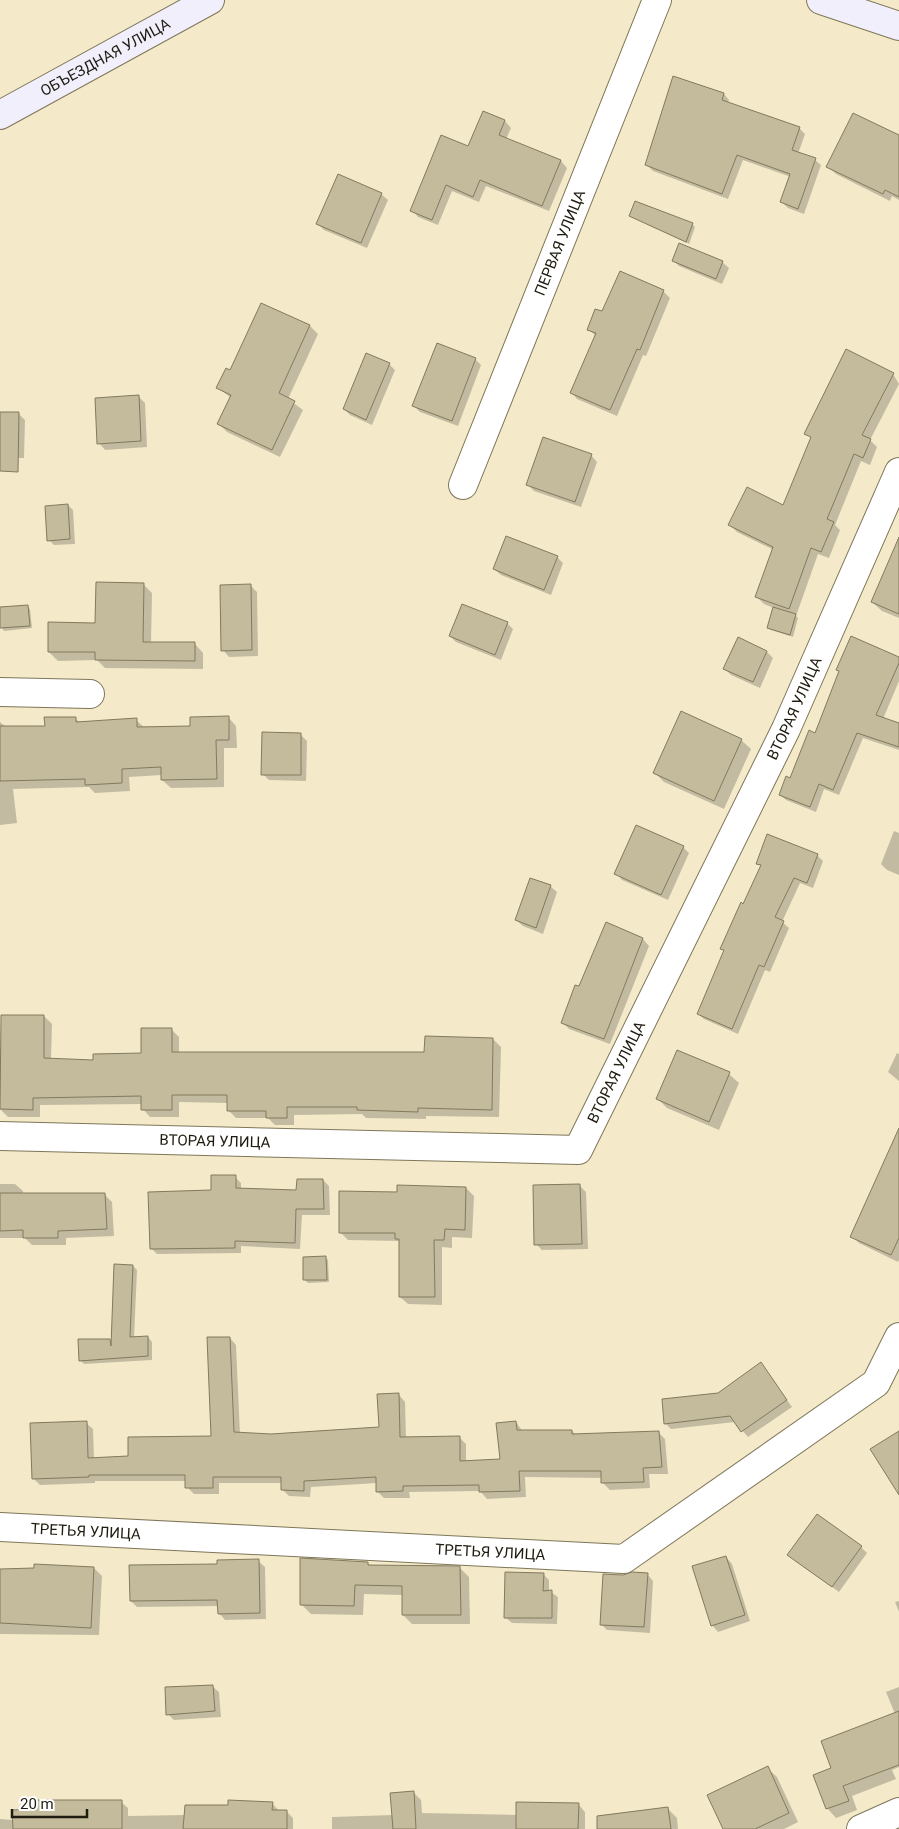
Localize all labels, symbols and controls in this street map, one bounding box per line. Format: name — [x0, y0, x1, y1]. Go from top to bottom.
street label: ОБЪЕЗДНАЯ УЛИЦА — [37, 15, 173, 100]
street label: ПЕРВАЯ УЛИЦА — [531, 187, 589, 298]
street label: ВТОРАЯ УЛИЦА — [763, 654, 826, 763]
street label: ВТОРАЯ УЛИЦА — [584, 1018, 649, 1126]
street label: ВТОРАЯ УЛИЦА — [159, 1131, 271, 1152]
street label: ТРЕТЬЯ УЛИЦА — [30, 1520, 142, 1543]
street label: ТРЕТЬЯ УЛИЦА — [435, 1540, 546, 1564]
scale bar — [12, 1786, 88, 1818]
text: 20 m — [20, 1795, 54, 1813]

